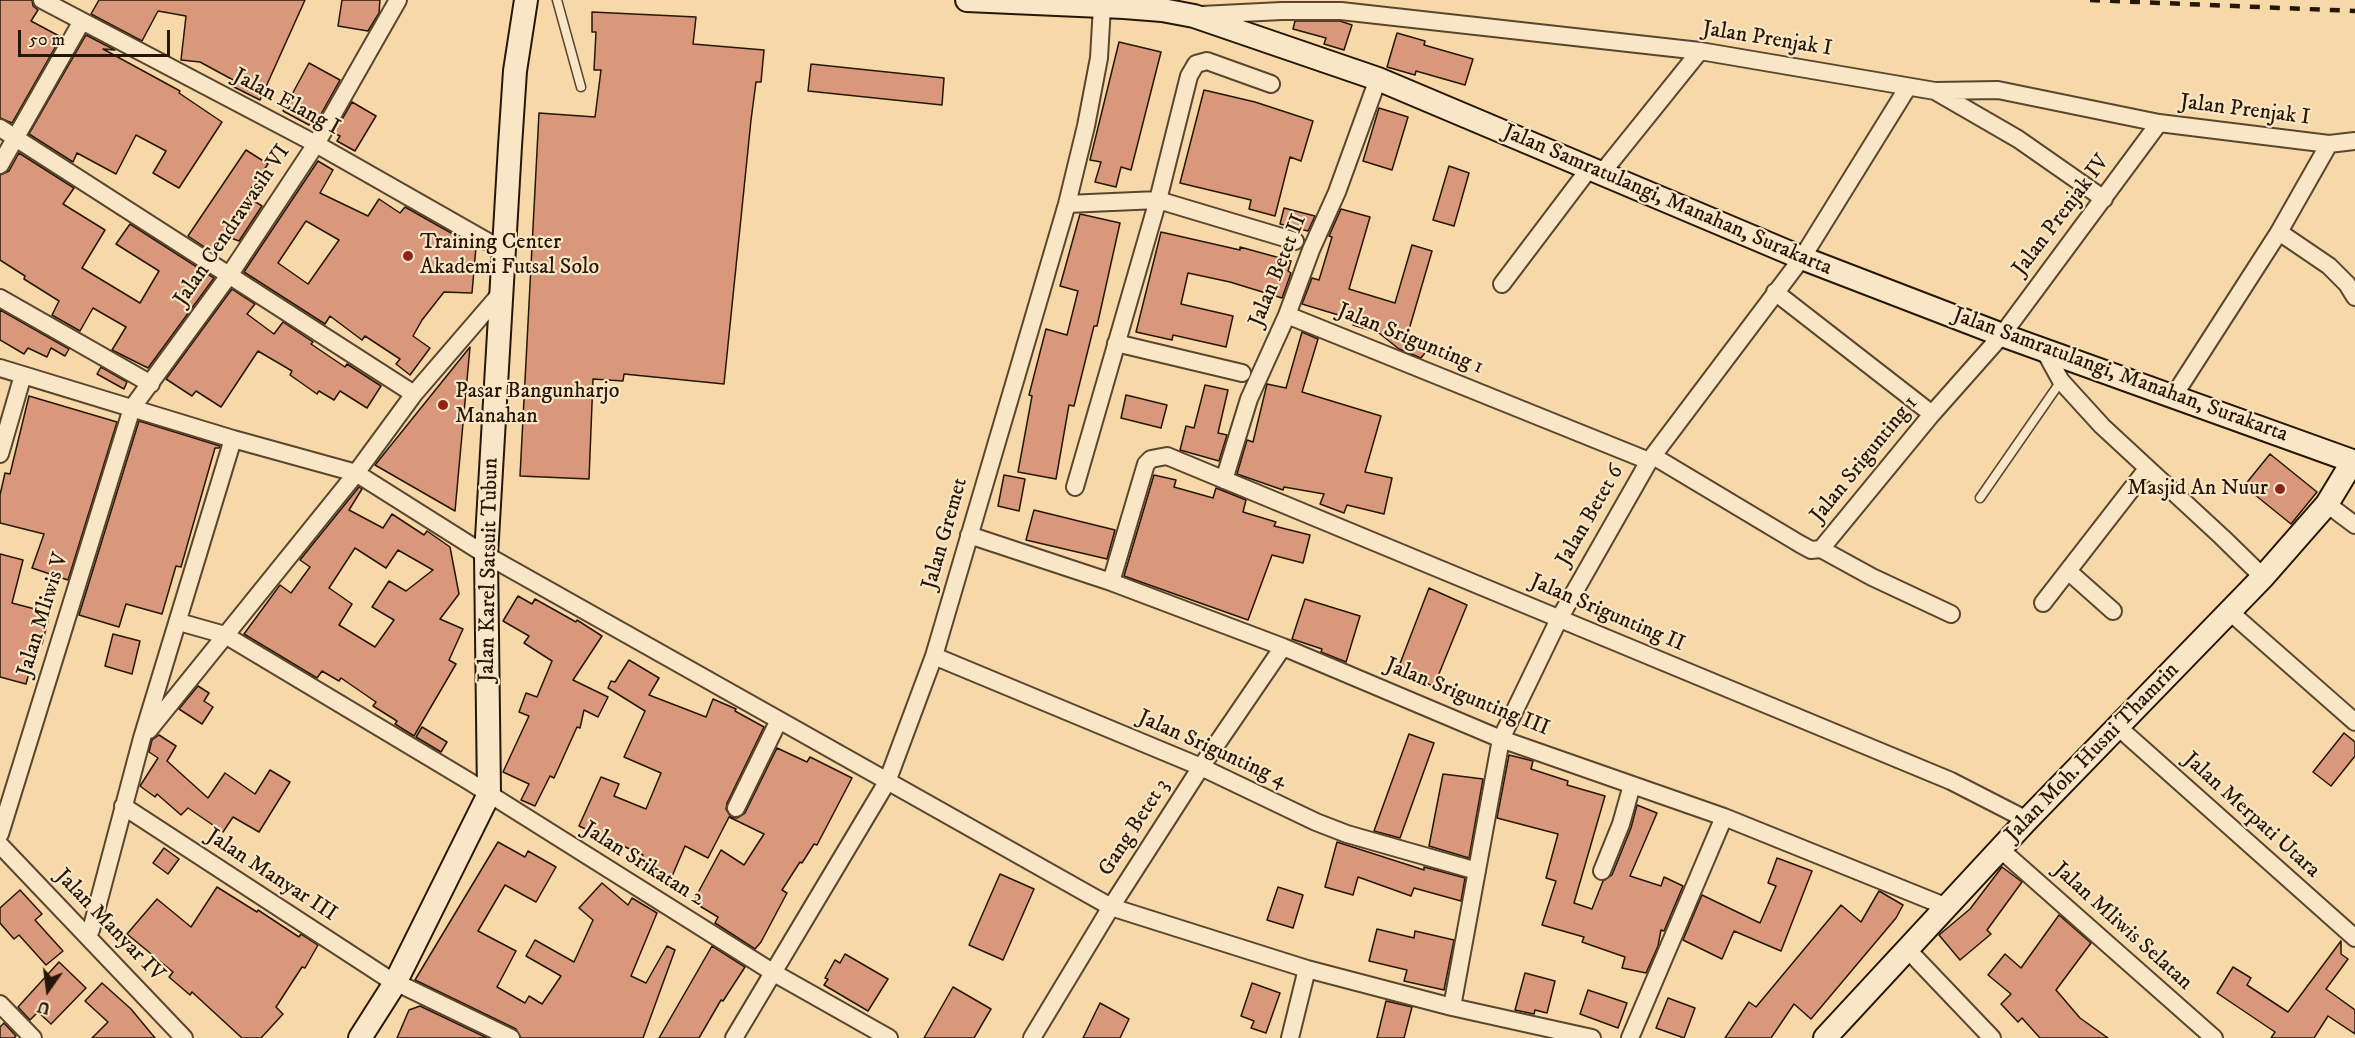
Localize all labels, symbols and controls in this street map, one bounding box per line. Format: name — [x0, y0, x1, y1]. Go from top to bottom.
street label: Jalan Prenjak I — [1700, 17, 1834, 63]
scale bar — [21, 18, 172, 56]
text: 50 m — [29, 29, 65, 51]
street label: Jalan Elang I — [228, 64, 344, 142]
street label: Jalan Prenjak I — [2179, 90, 2311, 132]
street label: Jalan Samratulangi, Manahan, Surakarta — [1499, 120, 1835, 282]
street label: Jalan Cendrawasih VI — [169, 140, 297, 312]
street label: Jalan Prenjak IV — [2008, 150, 2116, 282]
street label: Jalan Betet II — [1244, 211, 1314, 331]
place label: Training Center Akademi Futsal Solo — [420, 230, 599, 282]
marker: Training Center Akademi Futsal Solo — [401, 249, 415, 263]
street label: Jalan Srigunting 1 — [1333, 299, 1487, 381]
street label: Jalan Samratulangi, Manahan, Surakarta — [1949, 303, 2291, 449]
place label: Pasar Bangunharjo Manahan — [455, 379, 619, 430]
street label: Jalan Srigunting 1 — [1806, 391, 1924, 529]
marker: Pasar Bangunharjo Manahan — [436, 398, 450, 412]
street label: Jalan Karel Satsuit Tubun — [475, 457, 505, 683]
street label: Jalan Betet 6 — [1552, 461, 1630, 571]
street label: Jalan Gremet — [917, 475, 975, 593]
place label: Masjid An Nuur — [2127, 476, 2268, 502]
marker: Masjid An Nuur — [2273, 482, 2287, 496]
street label: Jalan Mliwis V — [13, 550, 75, 680]
street label: Jalan Srigunting II — [1526, 569, 1688, 659]
street label: Jalan Srigunting III — [1381, 653, 1553, 743]
street label: Jalan Moh. Husni Thamrin — [2000, 658, 2186, 848]
street label: Jalan Srigunting 4 — [1133, 705, 1291, 795]
street label: Jalan Merpati Utara — [2177, 748, 2325, 884]
street label: Gang Betet 3 — [1094, 774, 1176, 882]
street label: Jalan Srikatan 2 — [577, 817, 709, 913]
street label: Jalan Manyar III — [201, 824, 341, 928]
street label: Jalan Mliwis Selatan — [2047, 857, 2197, 997]
street label: Jalan Manyar IV — [49, 864, 169, 988]
north arrow — [18, 960, 78, 1020]
text: U — [35, 996, 52, 1019]

